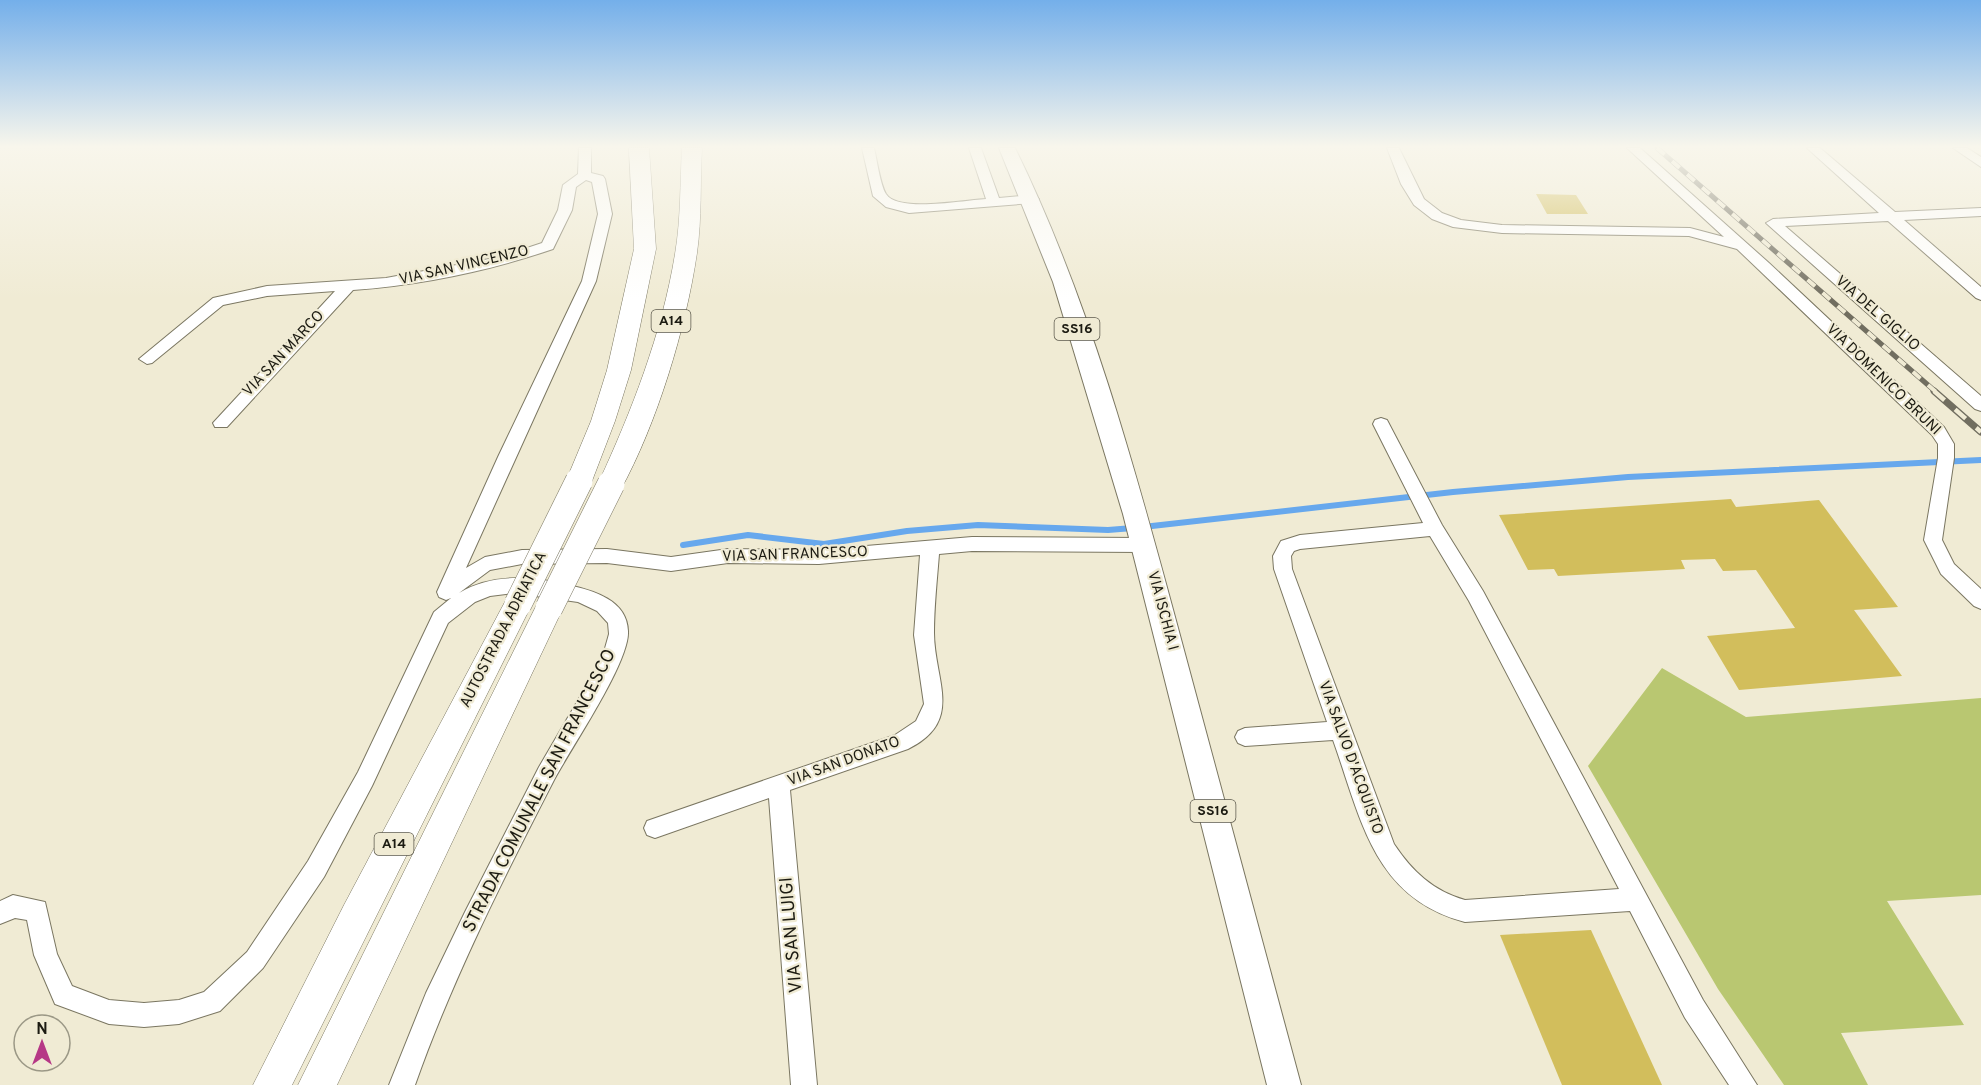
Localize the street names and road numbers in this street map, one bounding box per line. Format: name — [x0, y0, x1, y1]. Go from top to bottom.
street label: VIA SAN VINCENZO — [397, 242, 531, 290]
street label: VIA DEL GIGLIO — [1831, 272, 1923, 356]
street label: VIA SAN MARCO — [239, 307, 329, 401]
road number: A14 — [652, 310, 690, 332]
road number: SS16 — [1054, 318, 1100, 340]
street label: VIA DOMENICO BRUNI — [1822, 320, 1944, 440]
street label: VIA SAN FRANCESCO — [722, 543, 868, 567]
street label: AUTOSTRADA ADRIATICA — [456, 549, 552, 711]
street label: VIA ISCHIA I — [1142, 569, 1182, 653]
street label: STRADA COMUNALE SAN FRANCESCO — [458, 646, 622, 936]
street label: VIA SALVO D'ACQUISTO — [1313, 679, 1387, 837]
street label: VIA SAN DONATO — [785, 733, 903, 791]
road number: SS16 — [1190, 800, 1236, 822]
road number: A14 — [374, 833, 414, 855]
street label: VIA SAN LUIGI — [775, 876, 809, 994]

